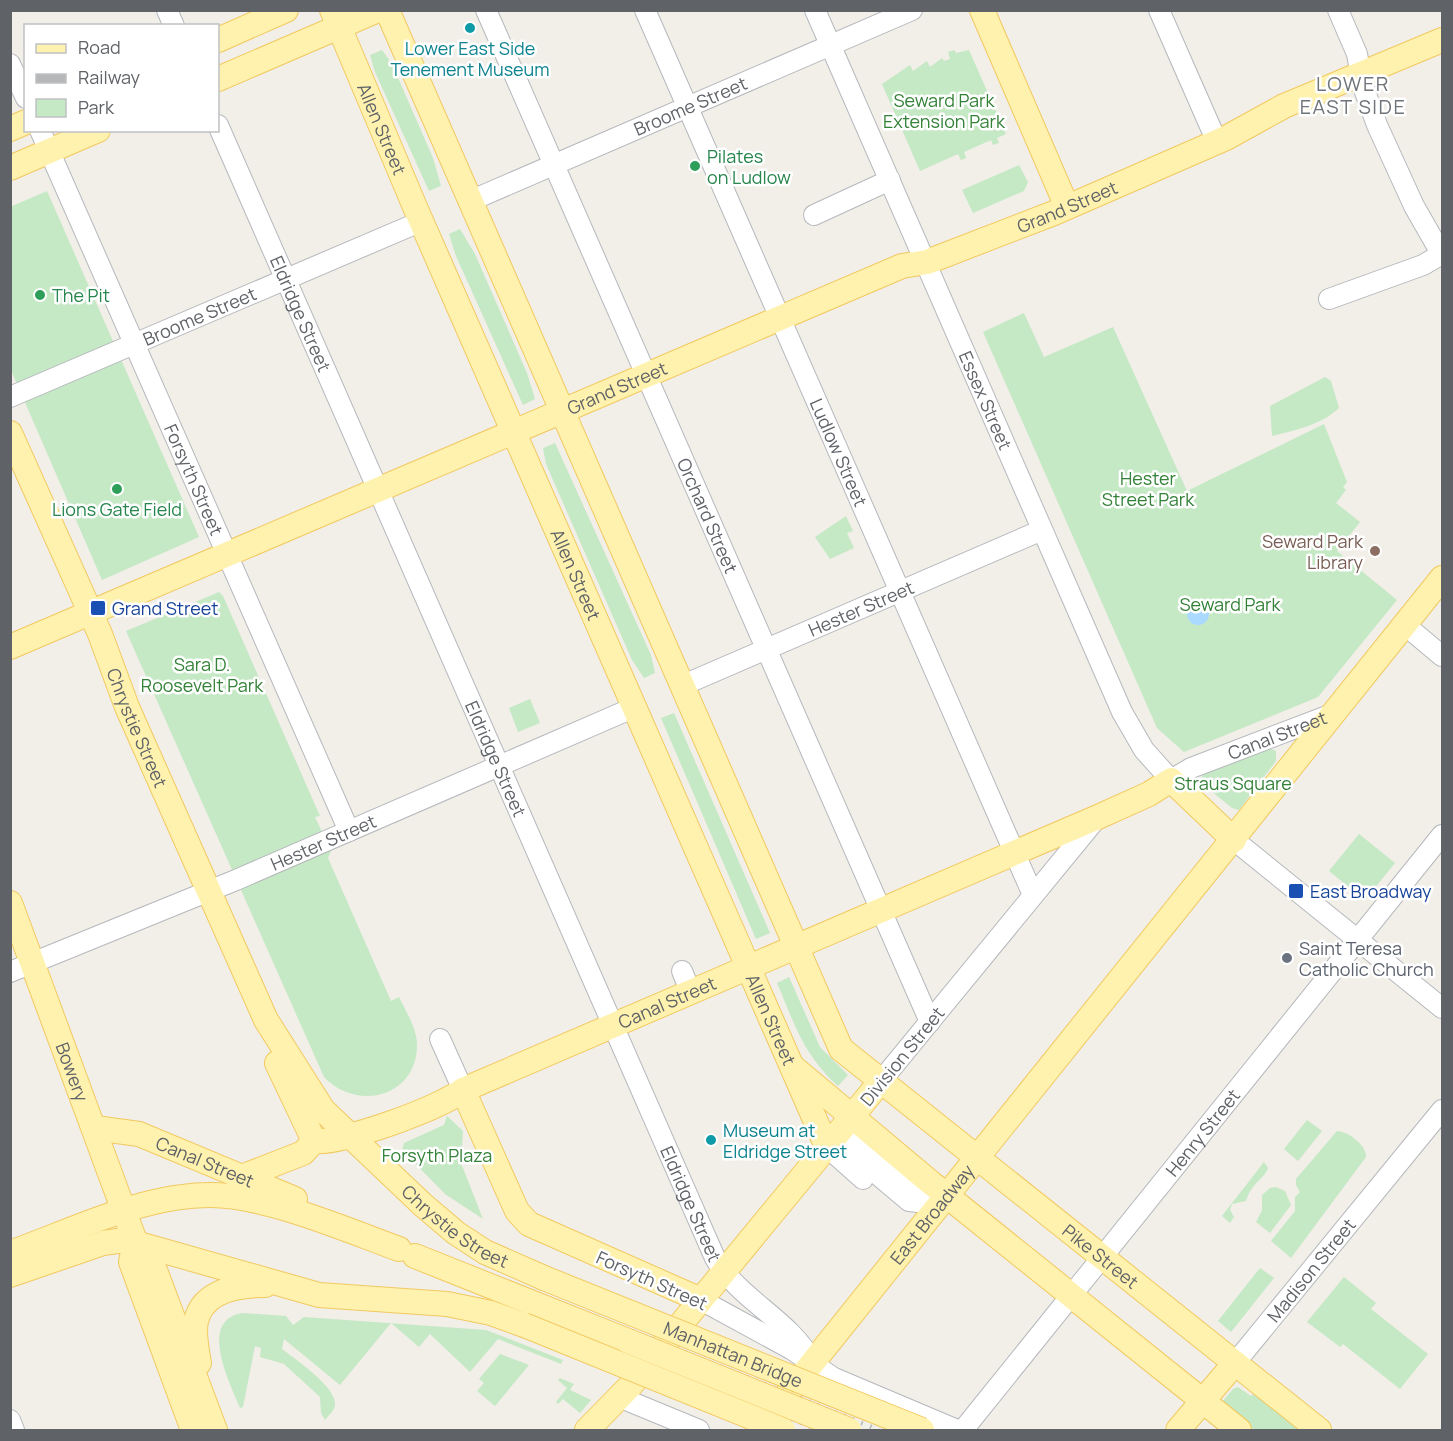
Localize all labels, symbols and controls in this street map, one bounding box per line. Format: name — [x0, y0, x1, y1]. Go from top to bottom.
marker: Lower East Side Tenement Museum — [463, 21, 477, 35]
legend — [24, 24, 219, 132]
text: Road — [78, 35, 121, 59]
place label: Lower East Side Tenement Museum — [390, 36, 550, 81]
text: Railway — [78, 65, 140, 89]
district label: LOWER EAST SIDE — [1300, 70, 1406, 120]
street label: Broome Street — [630, 71, 751, 141]
street label: Allen Street — [352, 79, 412, 178]
park label: Seward Park Extension Park — [883, 88, 1006, 133]
text: Park — [78, 95, 115, 119]
place label: Pilates on Ludlow — [707, 144, 791, 189]
marker: Pilates on Ludlow — [688, 159, 702, 173]
street label: Grand Street — [1014, 175, 1121, 238]
street label: Eldridge Street — [265, 252, 337, 375]
street label: Broome Street — [139, 281, 260, 351]
place label: The Pit — [52, 283, 110, 307]
marker: The Pit — [33, 288, 47, 302]
street label: Essex Street — [954, 347, 1018, 453]
street label: Grand Street — [563, 356, 671, 420]
street label: Ludlow Street — [805, 395, 873, 510]
street label: Forsyth Street — [159, 420, 229, 539]
street label: Orchard Street — [672, 454, 744, 577]
park label: Hester Street Park — [1102, 466, 1195, 511]
marker: Lions Gate Field — [110, 482, 124, 496]
place label: Lions Gate Field — [52, 497, 182, 521]
street label: Allen Street — [546, 525, 607, 624]
place label: Seward Park Library — [1262, 529, 1364, 574]
marker: Seward Park Library — [1368, 544, 1382, 558]
street label: Hester Street — [804, 575, 917, 642]
park label: Seward Park — [1180, 592, 1282, 616]
place label: Grand Street — [112, 596, 219, 620]
marker: Grand Street — [89, 599, 107, 617]
park label: Sara D. Roosevelt Park — [141, 652, 264, 697]
street label: Chrystie Street — [102, 665, 173, 791]
street label: Eldridge Street — [460, 697, 532, 820]
street label: Canal Street — [1224, 705, 1330, 765]
park label: Straus Square — [1174, 771, 1292, 795]
street label: Hester Street — [267, 809, 380, 876]
place label: East Broadway — [1310, 879, 1432, 903]
marker: East Broadway — [1287, 882, 1305, 900]
place label: Saint Teresa Catholic Church — [1299, 936, 1434, 981]
marker: Saint Teresa Catholic Church — [1280, 951, 1294, 965]
street label: Allen Street — [741, 970, 802, 1069]
street label: Canal Street — [614, 971, 720, 1034]
street label: Division Street — [855, 1001, 949, 1111]
street label: Bowery — [51, 1039, 94, 1105]
street label: Henry Street — [1160, 1084, 1245, 1181]
place label: Museum at Eldridge Street — [723, 1118, 847, 1163]
street label: Canal Street — [152, 1130, 258, 1193]
marker: Museum at Eldridge Street — [704, 1133, 718, 1147]
street label: Eldridge Street — [655, 1142, 727, 1265]
park label: Forsyth Plaza — [382, 1143, 492, 1167]
street label: East Broadway — [884, 1159, 979, 1269]
street label: Chrystie Street — [397, 1179, 512, 1273]
street label: Madison Street — [1261, 1213, 1361, 1327]
street label: Pike Street — [1058, 1218, 1144, 1294]
street label: Forsyth Street — [593, 1245, 711, 1315]
street label: Manhattan Bridge — [660, 1315, 806, 1393]

